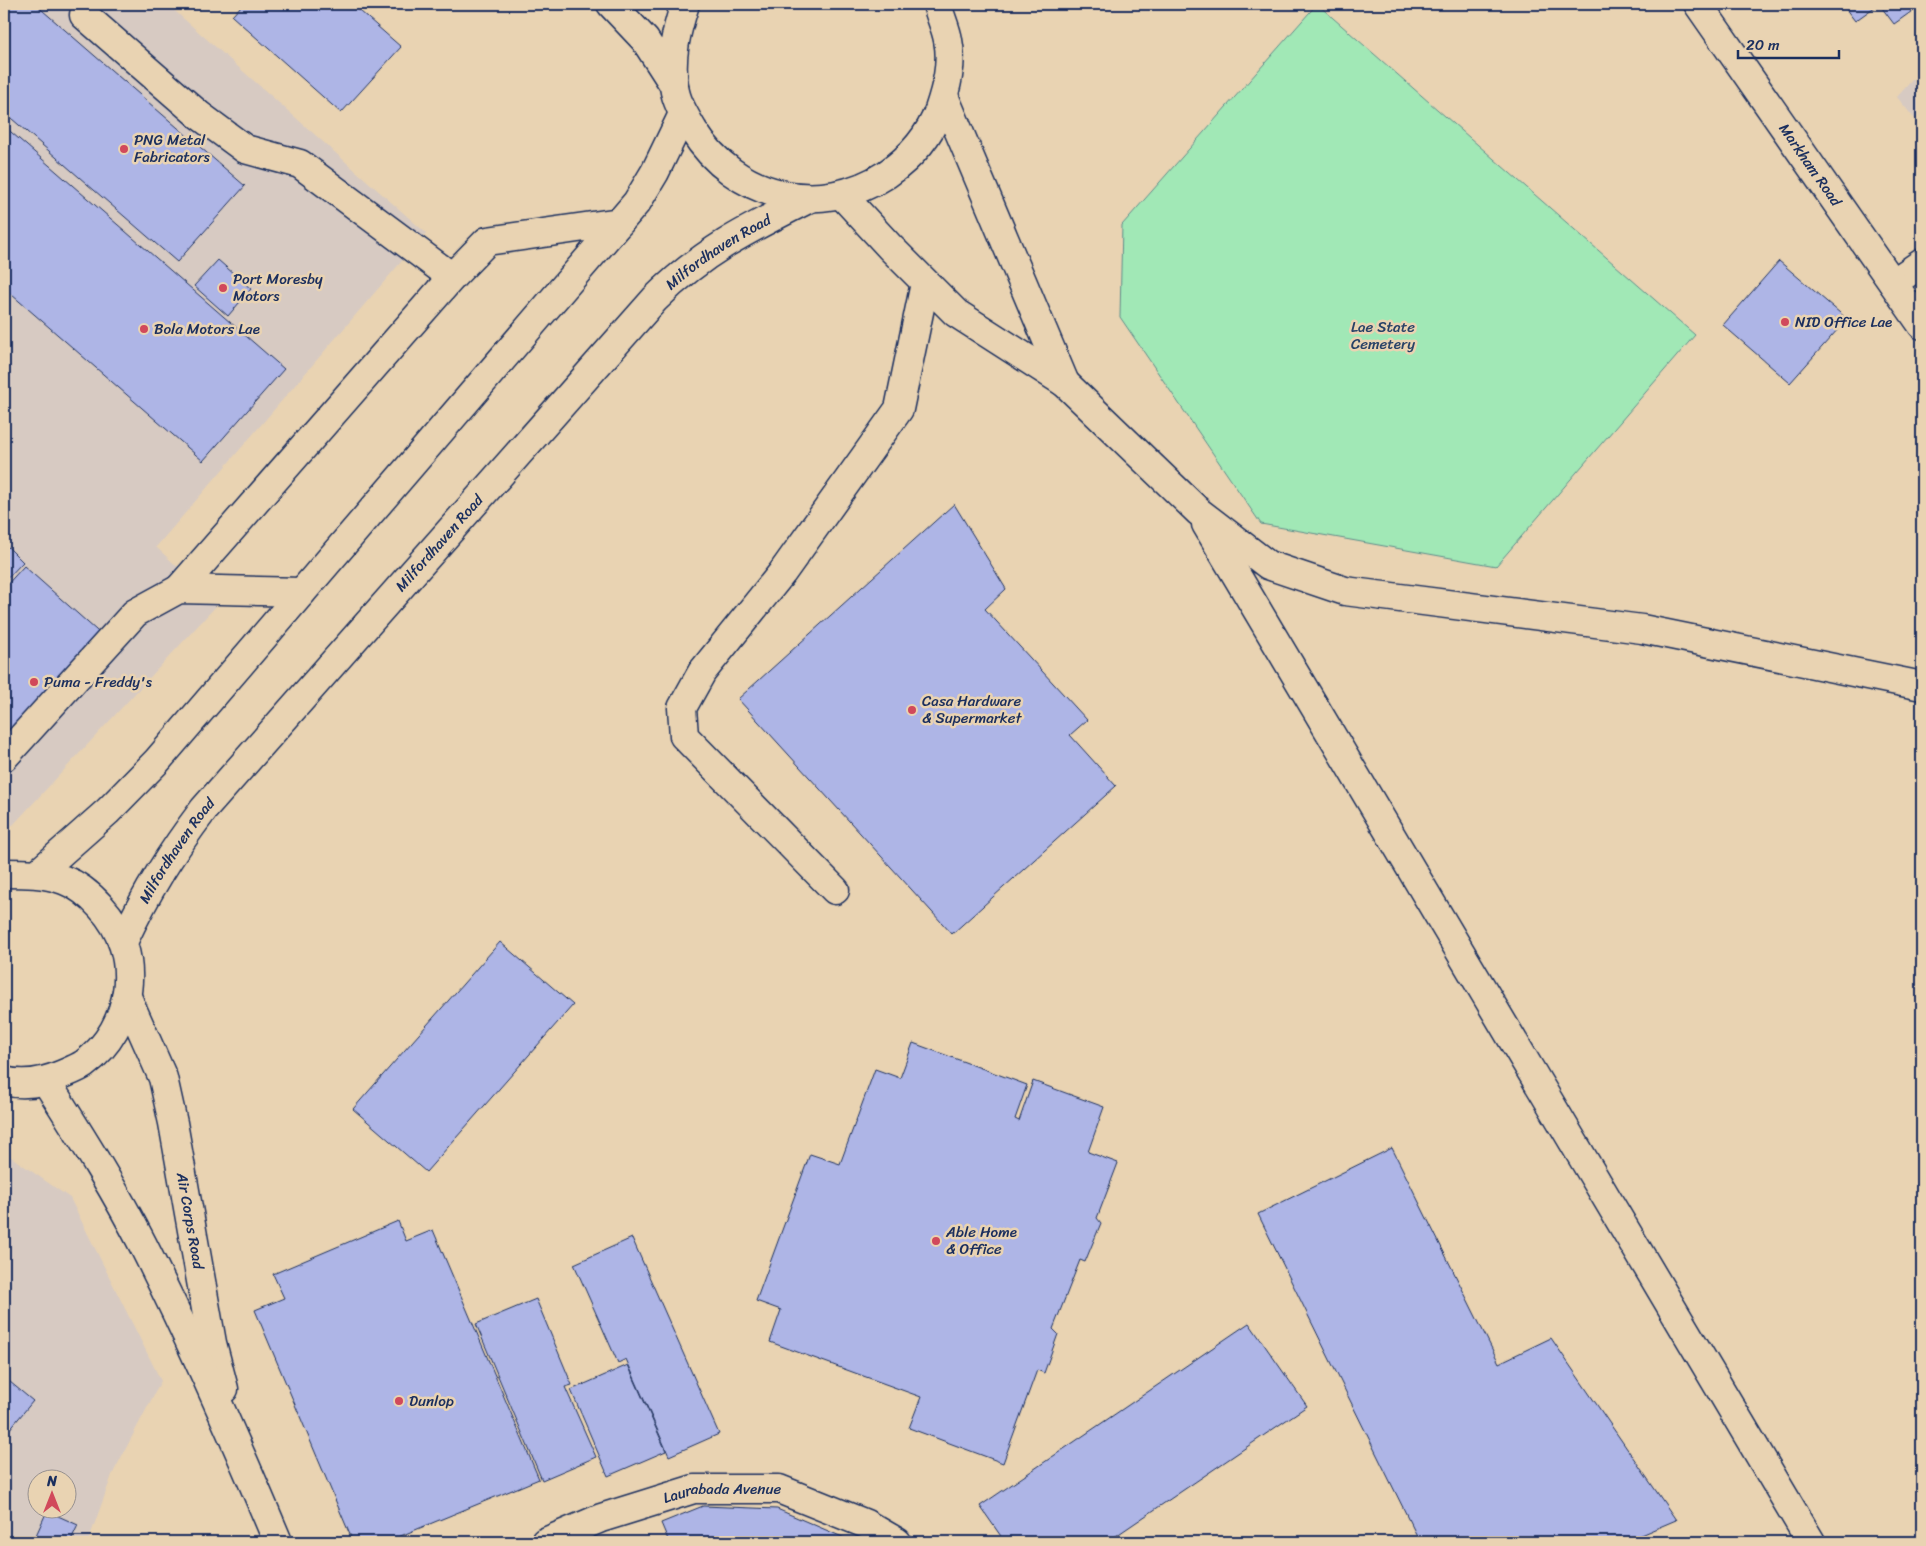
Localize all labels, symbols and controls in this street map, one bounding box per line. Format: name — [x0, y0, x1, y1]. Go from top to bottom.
scale bar — [1738, 28, 1840, 60]
text: 20 m — [1746, 32, 1780, 58]
street label: Markham Road — [1772, 118, 1849, 213]
place label: PNG Metal Fabricators — [134, 127, 211, 170]
marker: PNG Metal Fabricators — [118, 143, 130, 155]
street label: Milfordhaven Road — [659, 206, 777, 297]
place label: Port Moresby Motors — [233, 266, 323, 309]
marker: Port Moresby Motors — [217, 282, 229, 294]
place label: NID Office Lae — [1795, 309, 1892, 335]
park label: Lae State Cemetery — [1351, 314, 1415, 357]
place label: Bola Motors Lae — [154, 316, 260, 342]
marker: NID Office Lae — [1779, 316, 1791, 328]
marker: Bola Motors Lae — [138, 323, 150, 335]
street label: Milfordhaven Road — [389, 488, 490, 598]
place label: Puma - Freddy's — [44, 669, 153, 695]
marker: Puma - Freddy's — [28, 676, 40, 688]
place label: Casa Hardware & Supermarket — [922, 688, 1023, 731]
marker: Casa Hardware & Supermarket — [906, 704, 918, 716]
street label: Milfordhaven Road — [132, 791, 222, 909]
street label: Air Corps Road — [169, 1169, 212, 1272]
place label: Able Home & Office — [945, 1219, 1017, 1262]
marker: Able Home & Office — [930, 1235, 942, 1247]
place label: Dunlop — [409, 1388, 454, 1414]
marker: Dunlop — [393, 1395, 405, 1407]
north arrow — [28, 1468, 78, 1518]
text: N — [46, 1469, 57, 1494]
street label: Laurabada Avenue — [660, 1476, 781, 1511]

